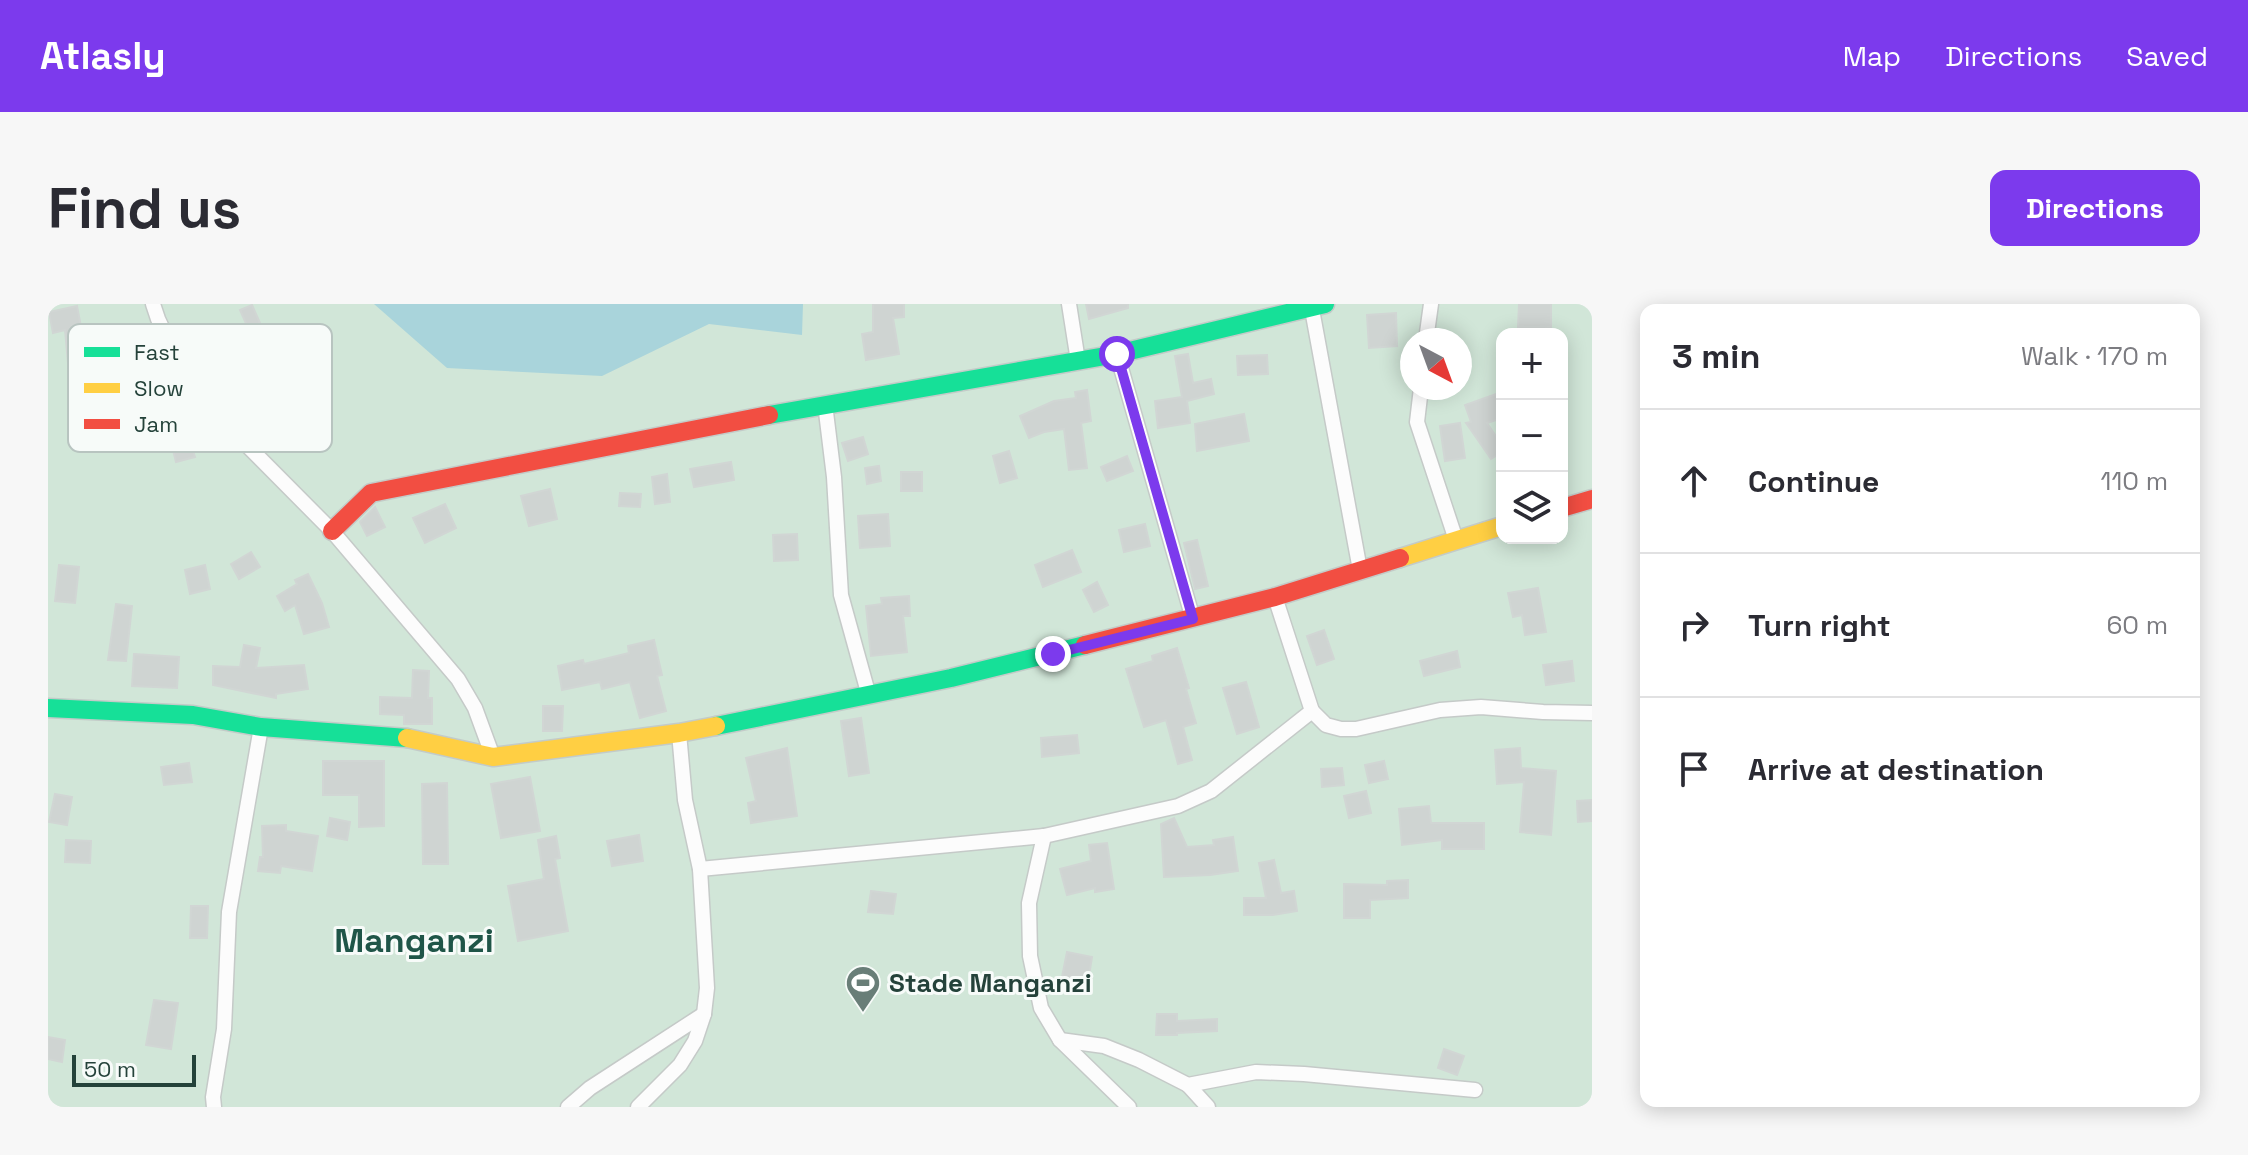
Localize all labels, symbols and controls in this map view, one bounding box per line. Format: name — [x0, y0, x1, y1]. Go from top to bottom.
text: Atlasly — [40, 32, 166, 80]
text: Map — [1843, 38, 1901, 74]
text: Directions — [1945, 38, 2082, 74]
text: Saved — [2126, 38, 2208, 74]
button: Directions — [1990, 170, 2200, 246]
text: Find us — [48, 173, 241, 244]
legend — [68, 324, 332, 452]
north arrow — [1400, 328, 1472, 400]
map controls — [1496, 328, 1568, 544]
button: + — [1496, 328, 1568, 400]
text: 3 min — [1672, 335, 1760, 378]
route start — [1099, 336, 1135, 372]
text: Fast — [134, 338, 180, 366]
text: Walk · 170 m — [2021, 339, 2168, 373]
text: Slow — [134, 374, 184, 402]
button: − — [1496, 400, 1568, 472]
text: Jam — [134, 410, 178, 438]
icon: ahead — [1672, 459, 1716, 503]
text: Continue — [1748, 462, 1879, 501]
text: 110 m — [2101, 464, 2168, 498]
button: layers — [1496, 472, 1568, 544]
icon: right — [1672, 603, 1716, 647]
text: Turn right — [1748, 606, 1891, 645]
text: 60 m — [2106, 608, 2168, 642]
route end — [1035, 636, 1071, 672]
icon: arrive — [1672, 747, 1716, 791]
text: Arrive at destination — [1748, 750, 2044, 789]
district label: Manganzi — [334, 919, 494, 962]
sports icon: Stade Manganzi — [844, 964, 882, 1014]
place label: Stade Manganzi — [889, 966, 1092, 1000]
scale bar — [72, 1051, 196, 1087]
text: 50 m — [84, 1055, 136, 1083]

